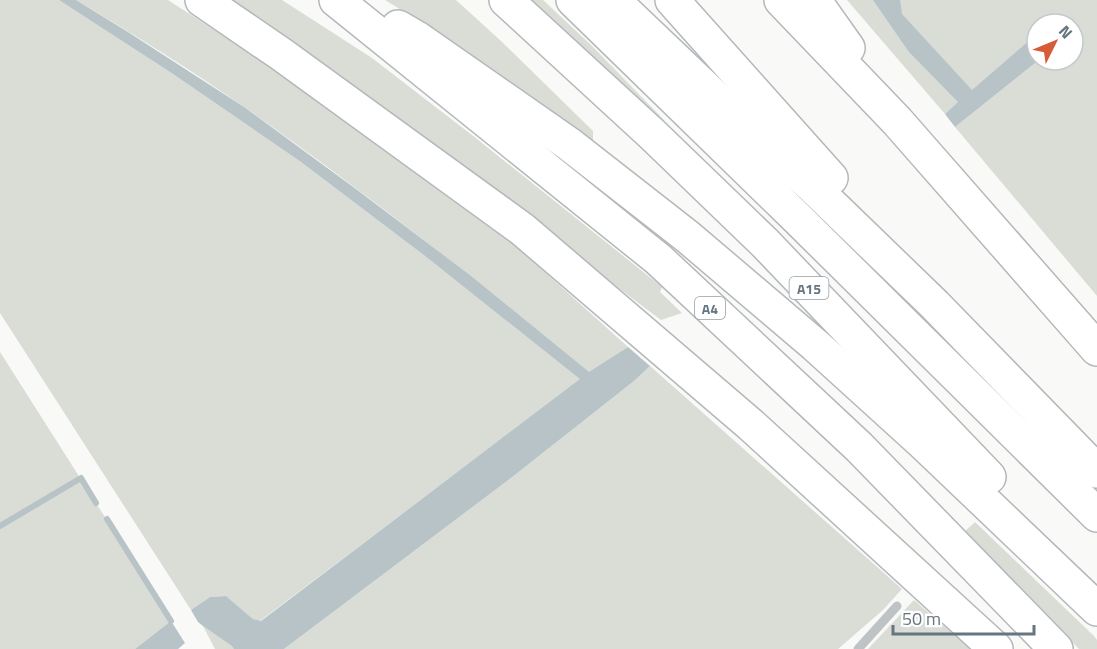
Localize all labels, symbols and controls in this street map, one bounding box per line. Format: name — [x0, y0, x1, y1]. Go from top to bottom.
north arrow — [1025, 12, 1085, 72]
text: N — [1053, 20, 1079, 44]
road number: A15 — [790, 277, 828, 299]
road number: A4 — [695, 297, 725, 319]
scale bar — [893, 598, 1034, 636]
text: 50 m — [902, 605, 941, 632]

